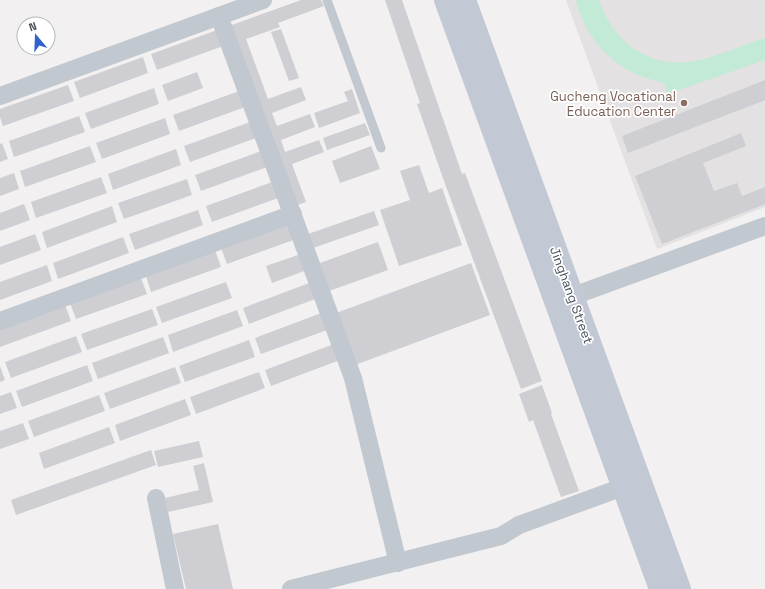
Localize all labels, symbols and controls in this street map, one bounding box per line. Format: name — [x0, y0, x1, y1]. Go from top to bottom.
north arrow — [16, 16, 56, 56]
text: N — [27, 19, 39, 34]
place label: Gucheng Vocational Education Center — [550, 88, 676, 120]
marker: Gucheng Vocational Education Center — [679, 98, 689, 108]
street label: Jinghang Street — [546, 244, 597, 346]

